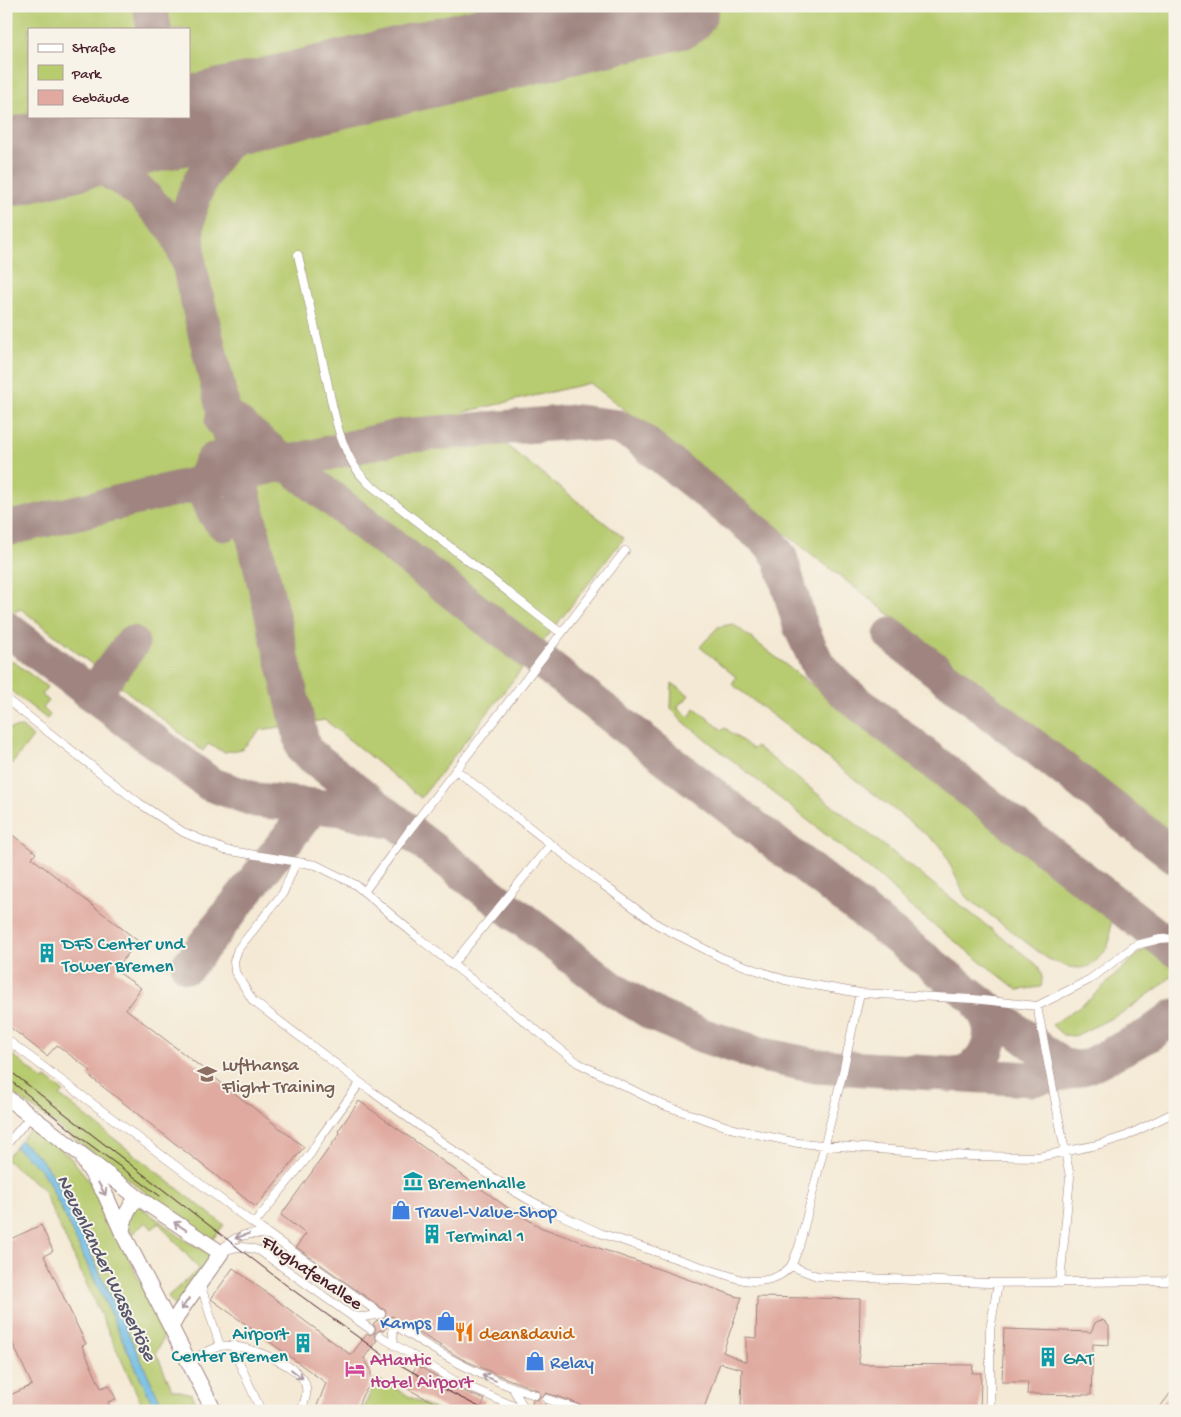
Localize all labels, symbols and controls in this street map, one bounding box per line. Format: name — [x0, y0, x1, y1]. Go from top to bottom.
legend — [28, 28, 190, 118]
text: Straße — [72, 40, 116, 58]
text: Park — [71, 66, 102, 84]
text: Gebäude — [72, 90, 129, 108]
place label: DFS Center und Tower Bremen — [60, 934, 186, 979]
building icon: DFS Center und Tower Bremen — [36, 942, 58, 964]
place label: Lufthansa Flight Training — [221, 1055, 335, 1100]
school or university icon: Lufthansa Flight Training — [196, 1063, 218, 1085]
museum icon: Bremenhalle — [402, 1170, 424, 1192]
water label: Neuenlander Wasserlöse — [50, 1172, 160, 1366]
place label: Bremenhalle — [427, 1173, 526, 1196]
one-way arrow — [97, 1182, 107, 1196]
shop icon: Travel-Value-Shop — [390, 1199, 412, 1221]
place label: Travel-Value-Shop — [415, 1202, 558, 1225]
one-way arrow — [173, 1221, 187, 1231]
building icon: Terminal 1 — [421, 1223, 443, 1245]
place label: Terminal 1 — [446, 1226, 524, 1249]
street label: Flughafenallee — [255, 1231, 366, 1316]
one-way arrow — [235, 1232, 250, 1241]
one-way arrow — [180, 1297, 190, 1311]
shop icon: Kamps — [435, 1310, 457, 1332]
place label: Kamps — [380, 1313, 432, 1336]
restaurant icon: dean&david — [453, 1321, 475, 1343]
place label: Airport Center Bremen — [172, 1324, 290, 1369]
place label: dean&david — [479, 1324, 575, 1347]
building icon: Airport Center Bremen — [292, 1332, 314, 1354]
building icon: GAT — [1037, 1346, 1059, 1368]
place label: GAT — [1063, 1349, 1094, 1372]
place label: Atlantic Hotel Airport — [370, 1350, 475, 1395]
shop icon: Relay — [524, 1350, 546, 1372]
place label: Relay — [550, 1353, 594, 1376]
hotel icon: Atlantic Hotel Airport — [344, 1358, 366, 1380]
one-way arrow — [290, 1368, 303, 1379]
one-way arrow — [482, 1373, 497, 1382]

